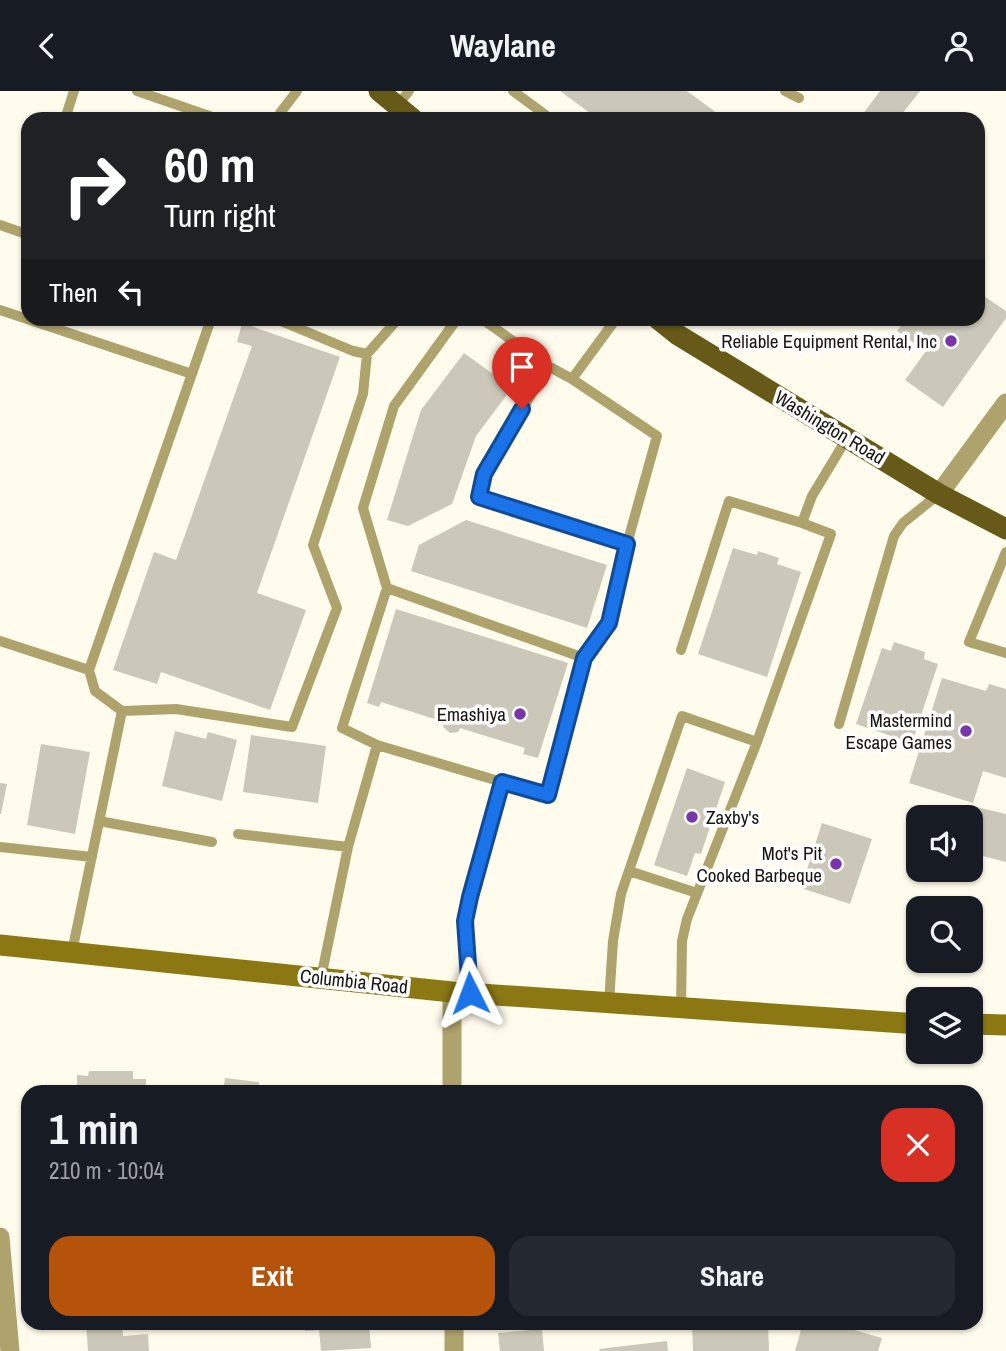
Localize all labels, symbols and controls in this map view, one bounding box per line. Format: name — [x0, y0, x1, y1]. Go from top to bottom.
text: Waylane — [450, 24, 556, 67]
icon: back — [28, 27, 66, 65]
icon: person — [940, 27, 978, 65]
text: 60 m — [164, 131, 256, 197]
icon: right — [49, 140, 140, 231]
text: Turn right — [164, 194, 276, 237]
icon: left — [112, 273, 150, 311]
text: Then — [49, 275, 98, 310]
place label: Reliable Equipment Rental, Inc — [721, 328, 937, 354]
marker: Reliable Equipment Rental, Inc — [943, 333, 959, 349]
pin — [492, 337, 552, 409]
icon: arrive — [503, 348, 541, 386]
street label: Washington Road — [770, 384, 890, 470]
place label: Emashiya — [437, 701, 506, 727]
marker: Emashiya — [512, 706, 528, 722]
place label: Mastermind Escape Games — [845, 707, 952, 755]
marker: Mastermind Escape Games — [958, 723, 974, 739]
place label: Zaxby's — [706, 804, 759, 830]
map controls — [906, 805, 983, 1064]
button: sound — [906, 805, 983, 882]
marker: Zaxby's — [684, 809, 700, 825]
place label: Mot's Pit Cooked Barbeque — [696, 840, 823, 888]
marker: Mot's Pit Cooked Barbeque — [828, 856, 844, 872]
button: search — [906, 896, 983, 973]
position arrow — [433, 956, 507, 1030]
street label: Columbia Road — [299, 962, 409, 1000]
button: layers — [906, 987, 983, 1064]
text: 1 min — [49, 1101, 139, 1157]
button: close — [881, 1108, 955, 1182]
text: 210 m · 10:04 — [49, 1155, 164, 1186]
button: Exit — [49, 1236, 495, 1316]
button: Share — [509, 1236, 955, 1316]

